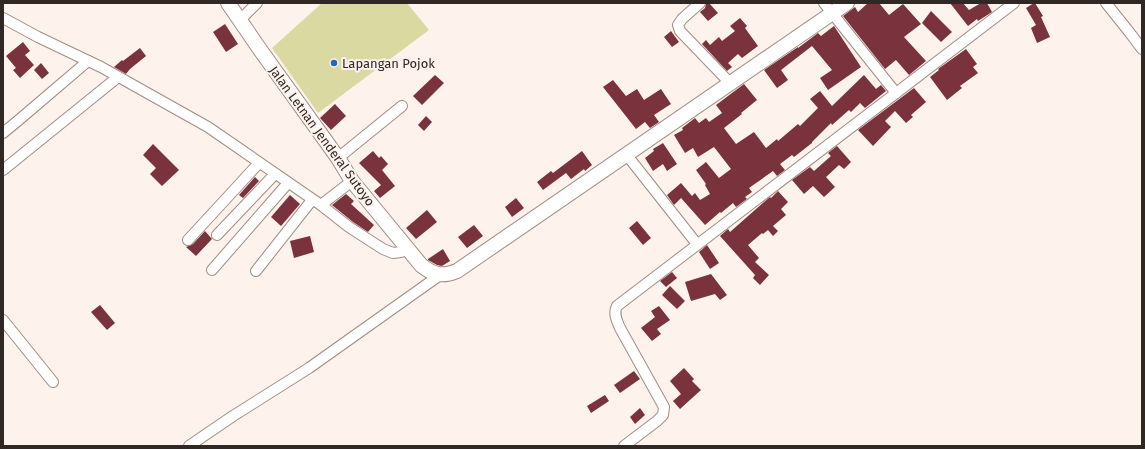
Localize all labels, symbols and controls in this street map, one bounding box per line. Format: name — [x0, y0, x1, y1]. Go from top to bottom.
place label: Lapangan Pojok — [342, 56, 435, 71]
marker: Lapangan Pojok — [329, 58, 339, 68]
street label: Jalan Letnan Jenderal Sutoyo — [266, 63, 378, 209]

